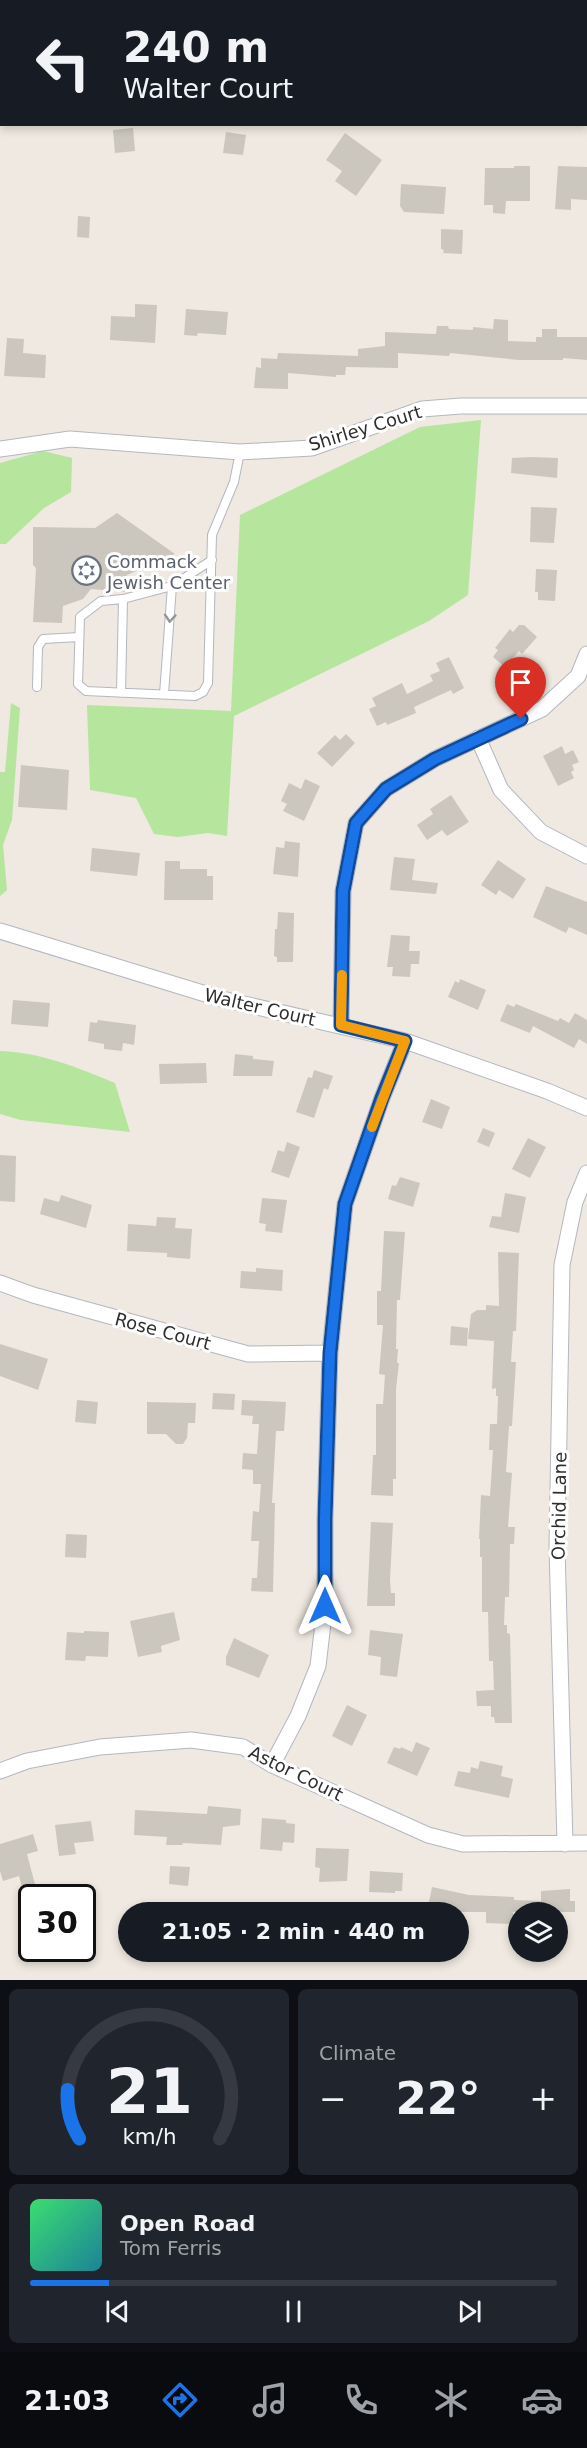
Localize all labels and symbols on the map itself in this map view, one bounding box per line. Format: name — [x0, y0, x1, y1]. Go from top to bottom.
street label: Shirley Court — [306, 401, 424, 455]
place label: Commack Jewish Center — [106, 551, 231, 593]
synagogue icon: Commack Jewish Center — [70, 555, 102, 587]
one-way arrow — [163, 614, 176, 623]
pin — [495, 657, 546, 719]
street label: Walter Court — [202, 984, 318, 1030]
street label: Rose Court — [113, 1308, 213, 1354]
street label: Orchid Lane — [548, 1452, 570, 1560]
position arrow — [293, 1574, 357, 1638]
street label: Astor Court — [245, 1741, 347, 1805]
speed limit sign: 30 — [18, 1884, 96, 1962]

